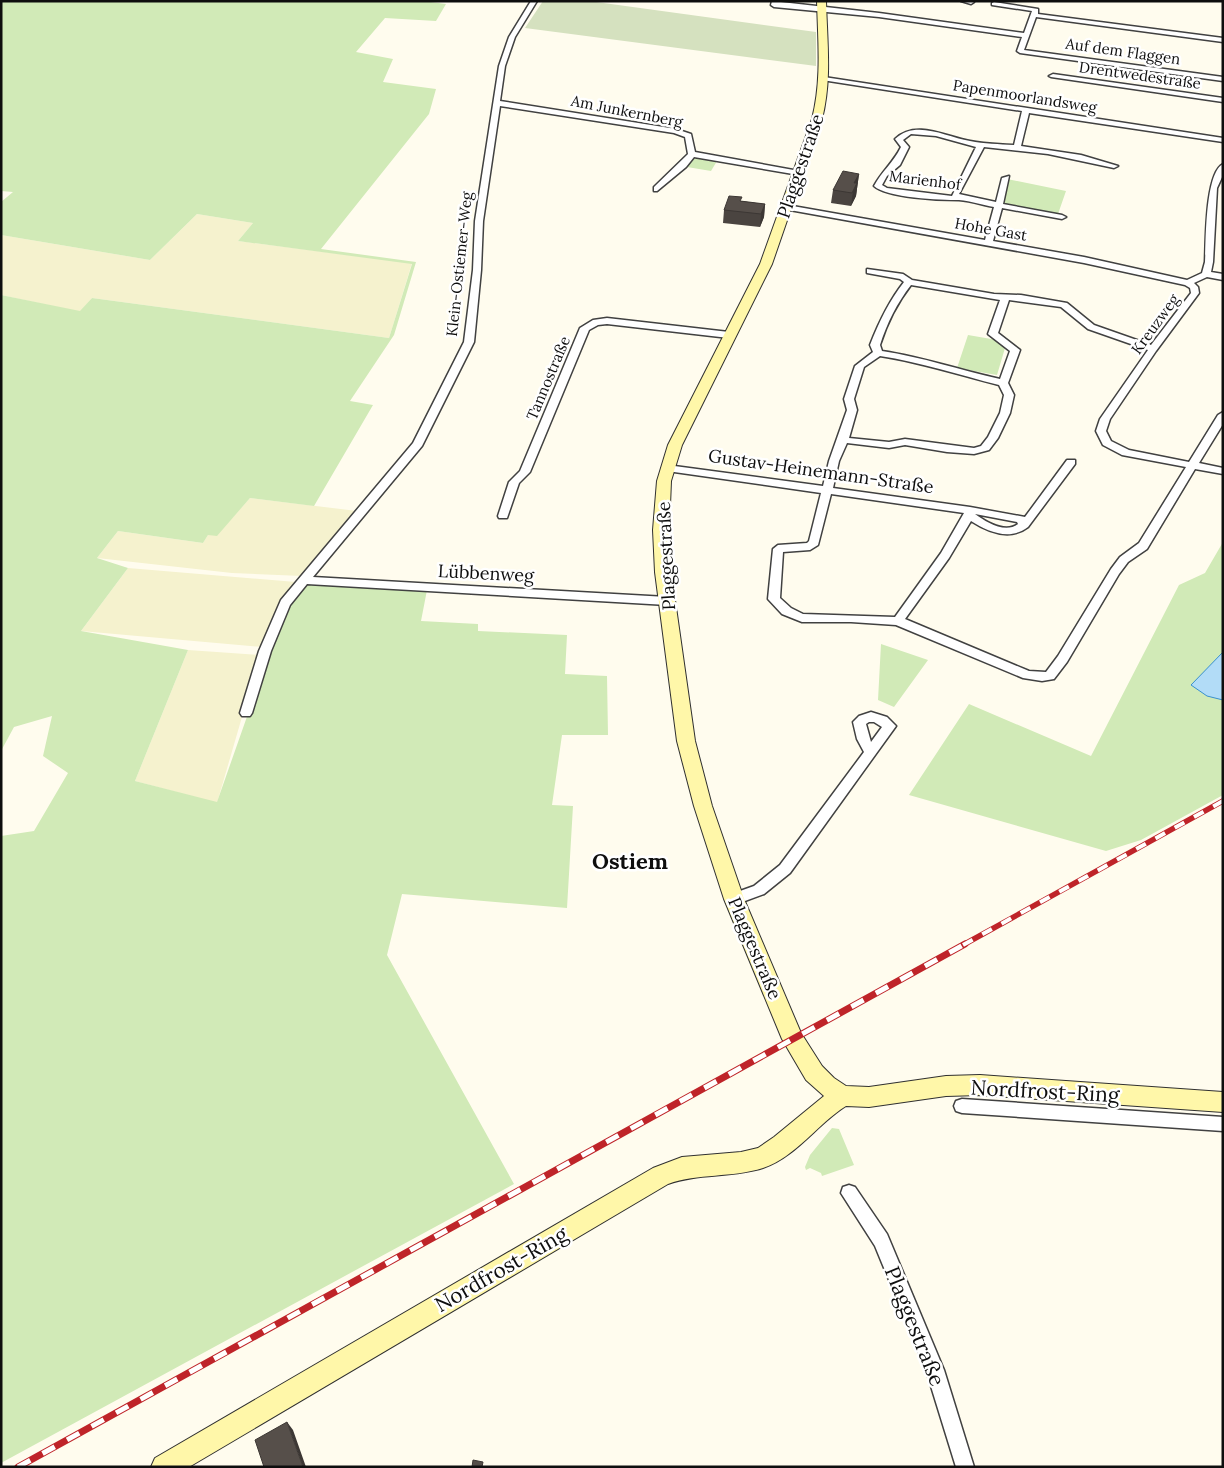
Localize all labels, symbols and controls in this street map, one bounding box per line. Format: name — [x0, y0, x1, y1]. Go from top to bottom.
street label: Auf dem Flaggen — [1063, 33, 1182, 68]
street label: Drentwedestraße — [1078, 57, 1202, 93]
street label: Papenmoorlandsweg — [952, 75, 1099, 117]
street label: Am Junkernberg — [568, 91, 685, 131]
street label: Plaggestraße — [771, 111, 829, 221]
street label: Marienhof — [888, 166, 963, 194]
street label: Klein-Ostiemer-Weg — [442, 190, 476, 337]
street label: Hohe Gast — [953, 213, 1029, 245]
street label: Kreuzweg — [1127, 290, 1184, 358]
street label: Tannostraße — [522, 333, 574, 423]
street label: Gustav-Heinemann-Straße — [707, 444, 935, 498]
street label: Plaggestraße — [652, 501, 680, 611]
street label: Lübbenweg — [437, 559, 536, 587]
district label: Ostiem — [592, 847, 668, 875]
street label: Plaggestraße — [723, 893, 787, 1003]
street label: Nordfrost-Ring — [970, 1074, 1121, 1108]
street label: Nordfrost-Ring — [430, 1220, 573, 1318]
street label: Plaggestraße — [879, 1262, 951, 1390]

